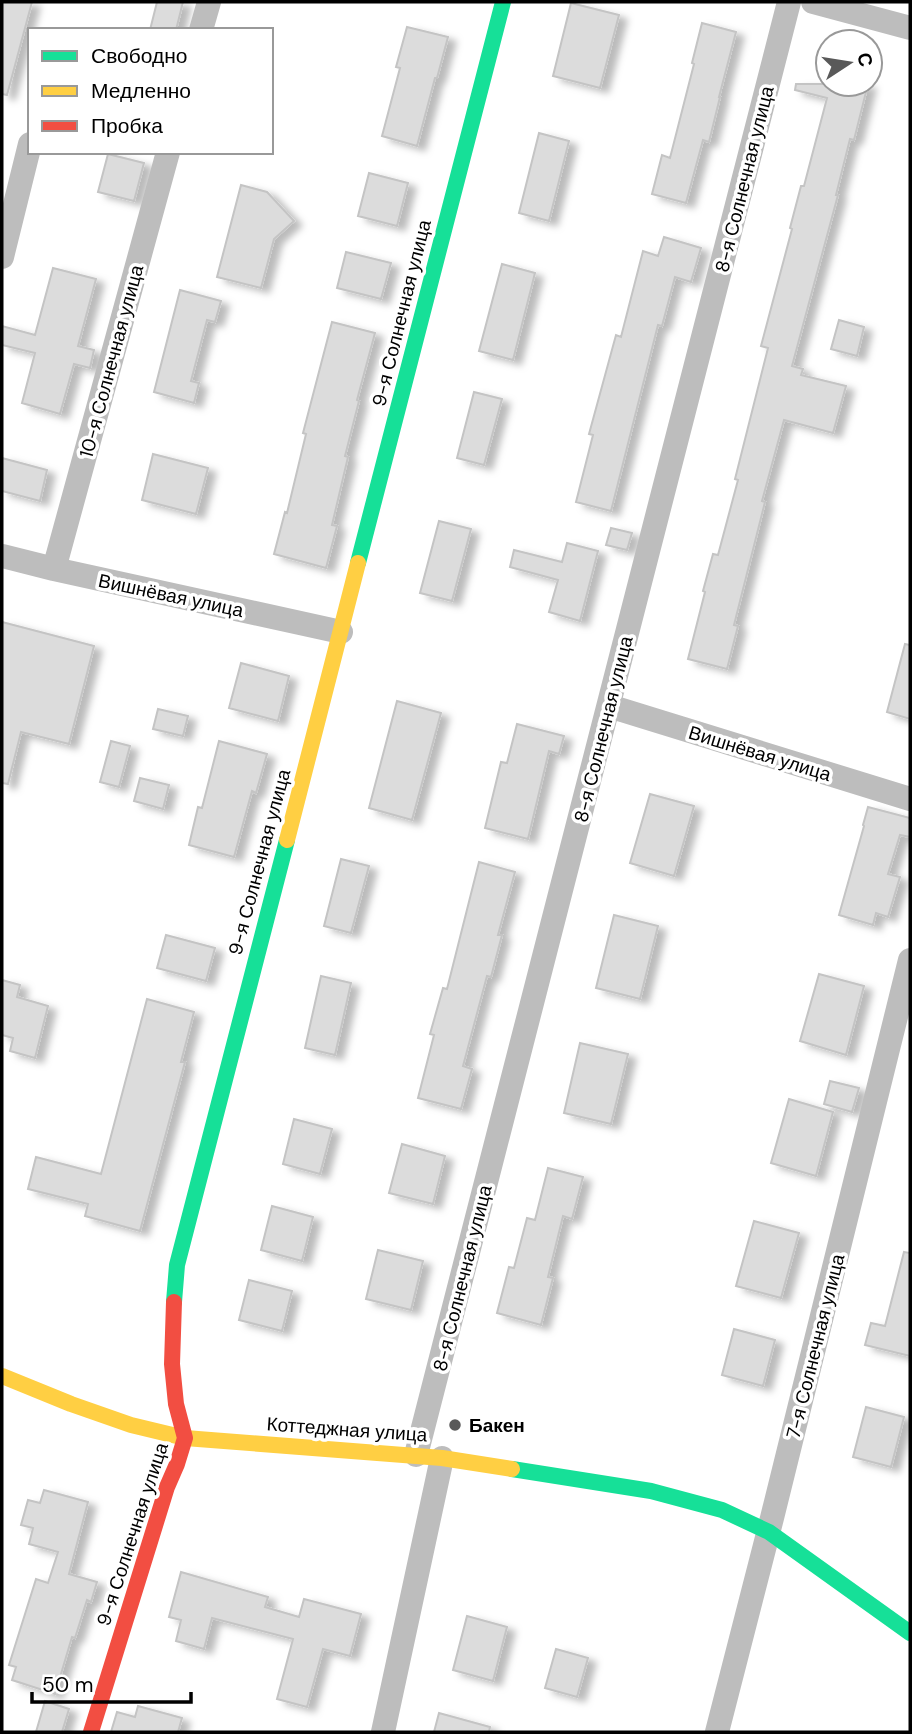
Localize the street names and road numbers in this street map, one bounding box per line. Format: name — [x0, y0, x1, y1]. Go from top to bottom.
street label: 8-я Солнечная улица — [709, 83, 780, 275]
street label: 9-я Солнечная улица — [366, 217, 437, 409]
street label: 10-я Солнечная улица — [74, 262, 149, 460]
street label: Вишнёвая улица — [96, 568, 246, 623]
street label: 8-я Солнечная улица — [568, 633, 639, 825]
street label: Вишнёвая улица — [686, 720, 834, 787]
street label: 9-я Солнечная улица — [223, 766, 296, 958]
street label: 8-я Солнечная улица — [427, 1182, 498, 1374]
street label: 7-я Солнечная улица — [780, 1251, 851, 1441]
street label: Коттеджная улица — [266, 1411, 429, 1448]
street label: 9-я Солнечная улица — [91, 1439, 174, 1629]

